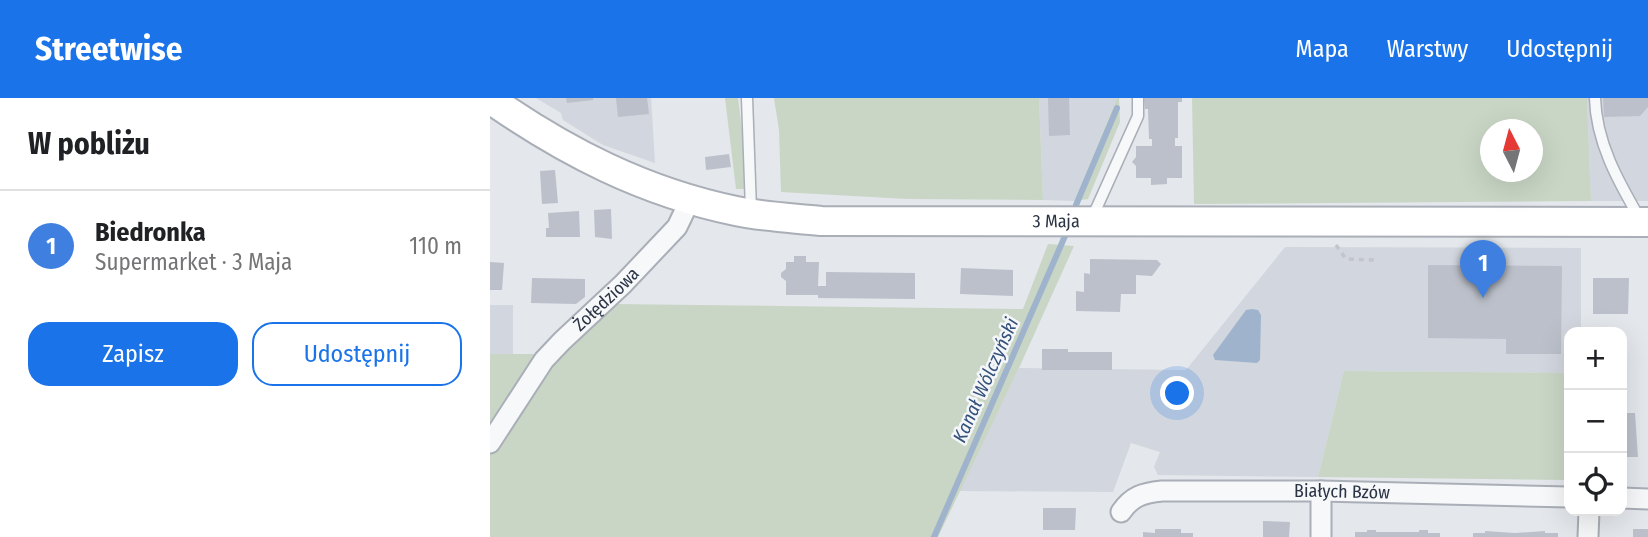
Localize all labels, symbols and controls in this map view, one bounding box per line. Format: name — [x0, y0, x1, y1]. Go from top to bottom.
text: Streetwise — [35, 29, 182, 69]
text: Mapa — [1296, 35, 1349, 63]
text: Warstwy — [1387, 35, 1468, 63]
text: Udostępnij — [1506, 35, 1613, 63]
north arrow — [1480, 119, 1543, 182]
text: W pobliżu — [28, 126, 150, 162]
street label: 3 Maja — [1033, 210, 1080, 232]
text: Biedronka — [95, 217, 206, 248]
text: 1 — [46, 232, 56, 260]
text: 110 m — [409, 232, 462, 260]
pin: 1 — [1460, 240, 1506, 298]
text: Supermarket · 3 Maja — [95, 248, 292, 276]
street label: Żołędziowa — [569, 263, 644, 336]
water label: Kanał Wólczyński — [948, 314, 1023, 446]
button: Zapisz — [28, 322, 238, 386]
button: Udostępnij — [252, 322, 462, 386]
map controls — [1564, 327, 1627, 516]
button: + — [1564, 327, 1627, 390]
your location — [1160, 376, 1194, 410]
button: − — [1564, 390, 1627, 453]
button: locate — [1564, 453, 1627, 516]
street label: Białych Bzów — [1294, 480, 1390, 504]

